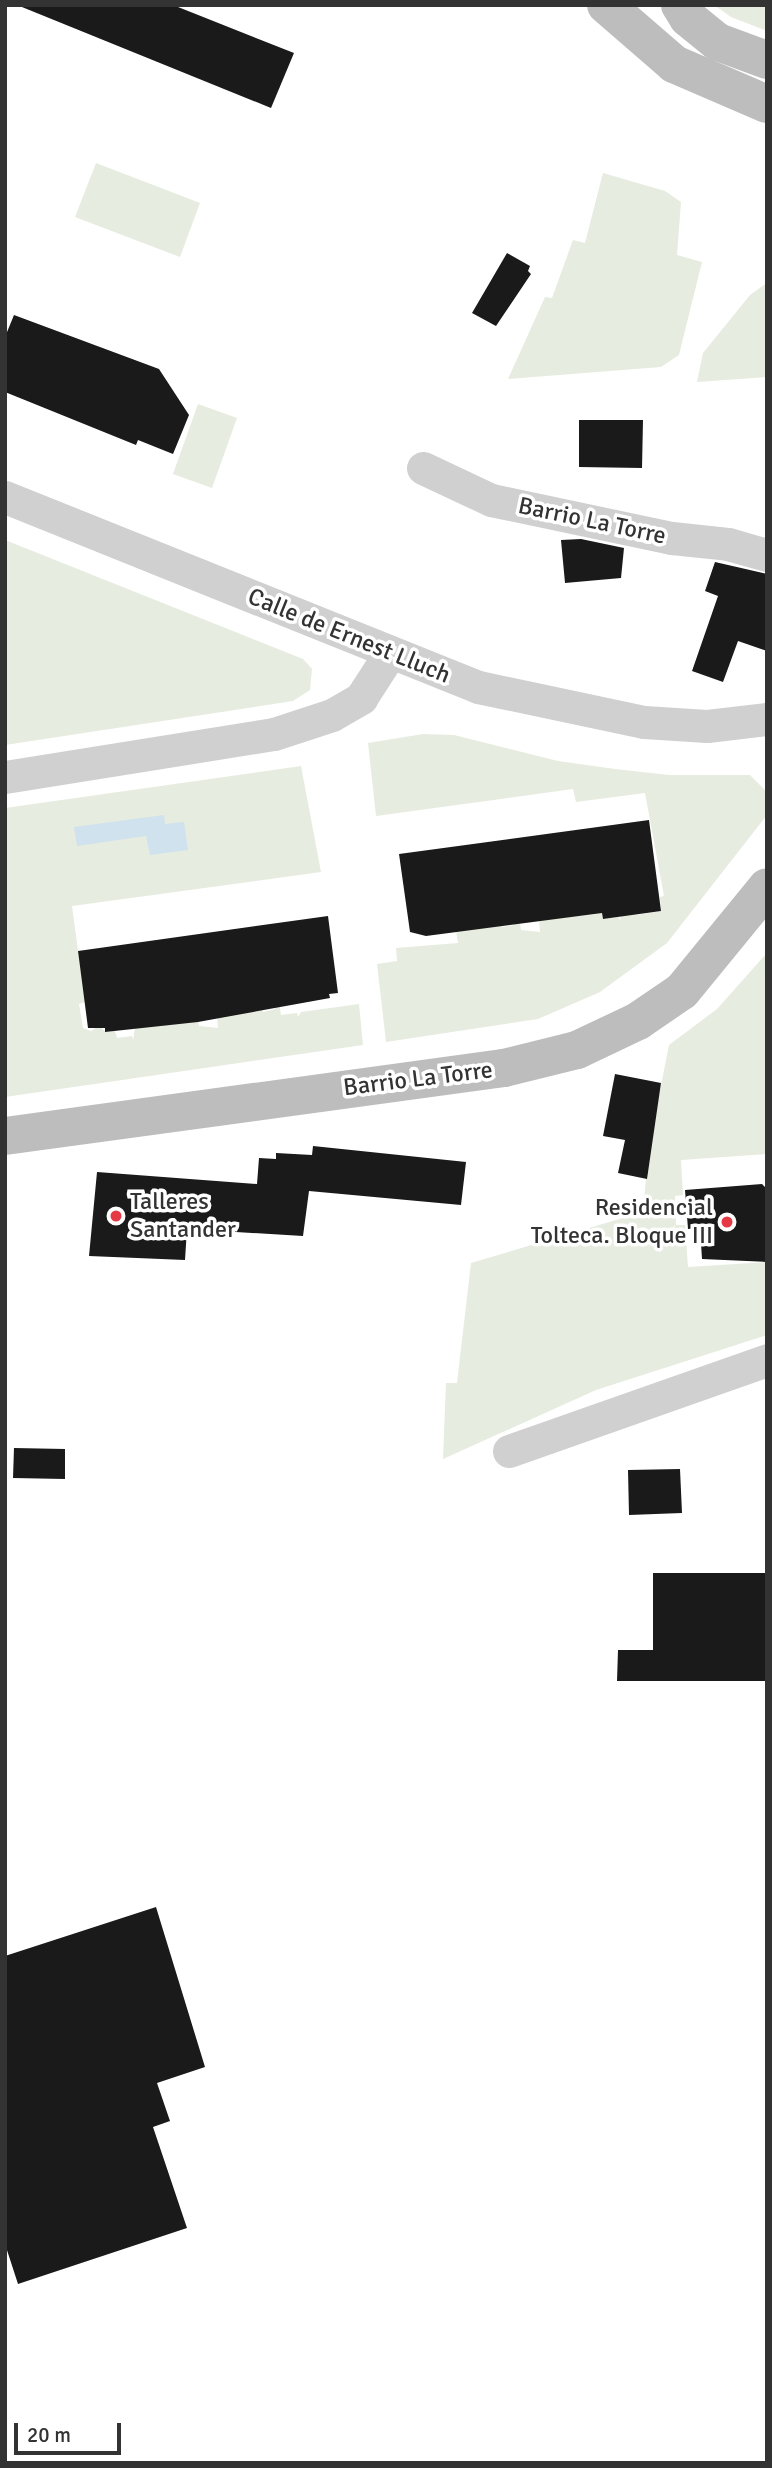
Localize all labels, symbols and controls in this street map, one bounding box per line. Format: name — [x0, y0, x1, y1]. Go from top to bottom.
street label: Barrio La Torre — [516, 491, 668, 551]
street label: Calle de Ernest Lluch — [244, 582, 454, 690]
street label: Barrio La Torre — [342, 1056, 494, 1102]
place label: Talleres Santander — [130, 1188, 236, 1244]
place label: Residencial Tolteca. Bloque III — [531, 1194, 713, 1250]
marker: Talleres Santander — [108, 1208, 124, 1224]
marker: Residencial Tolteca. Bloque III — [719, 1214, 735, 1230]
scale bar — [18, 2408, 124, 2452]
text: 20 m — [27, 2422, 71, 2448]

